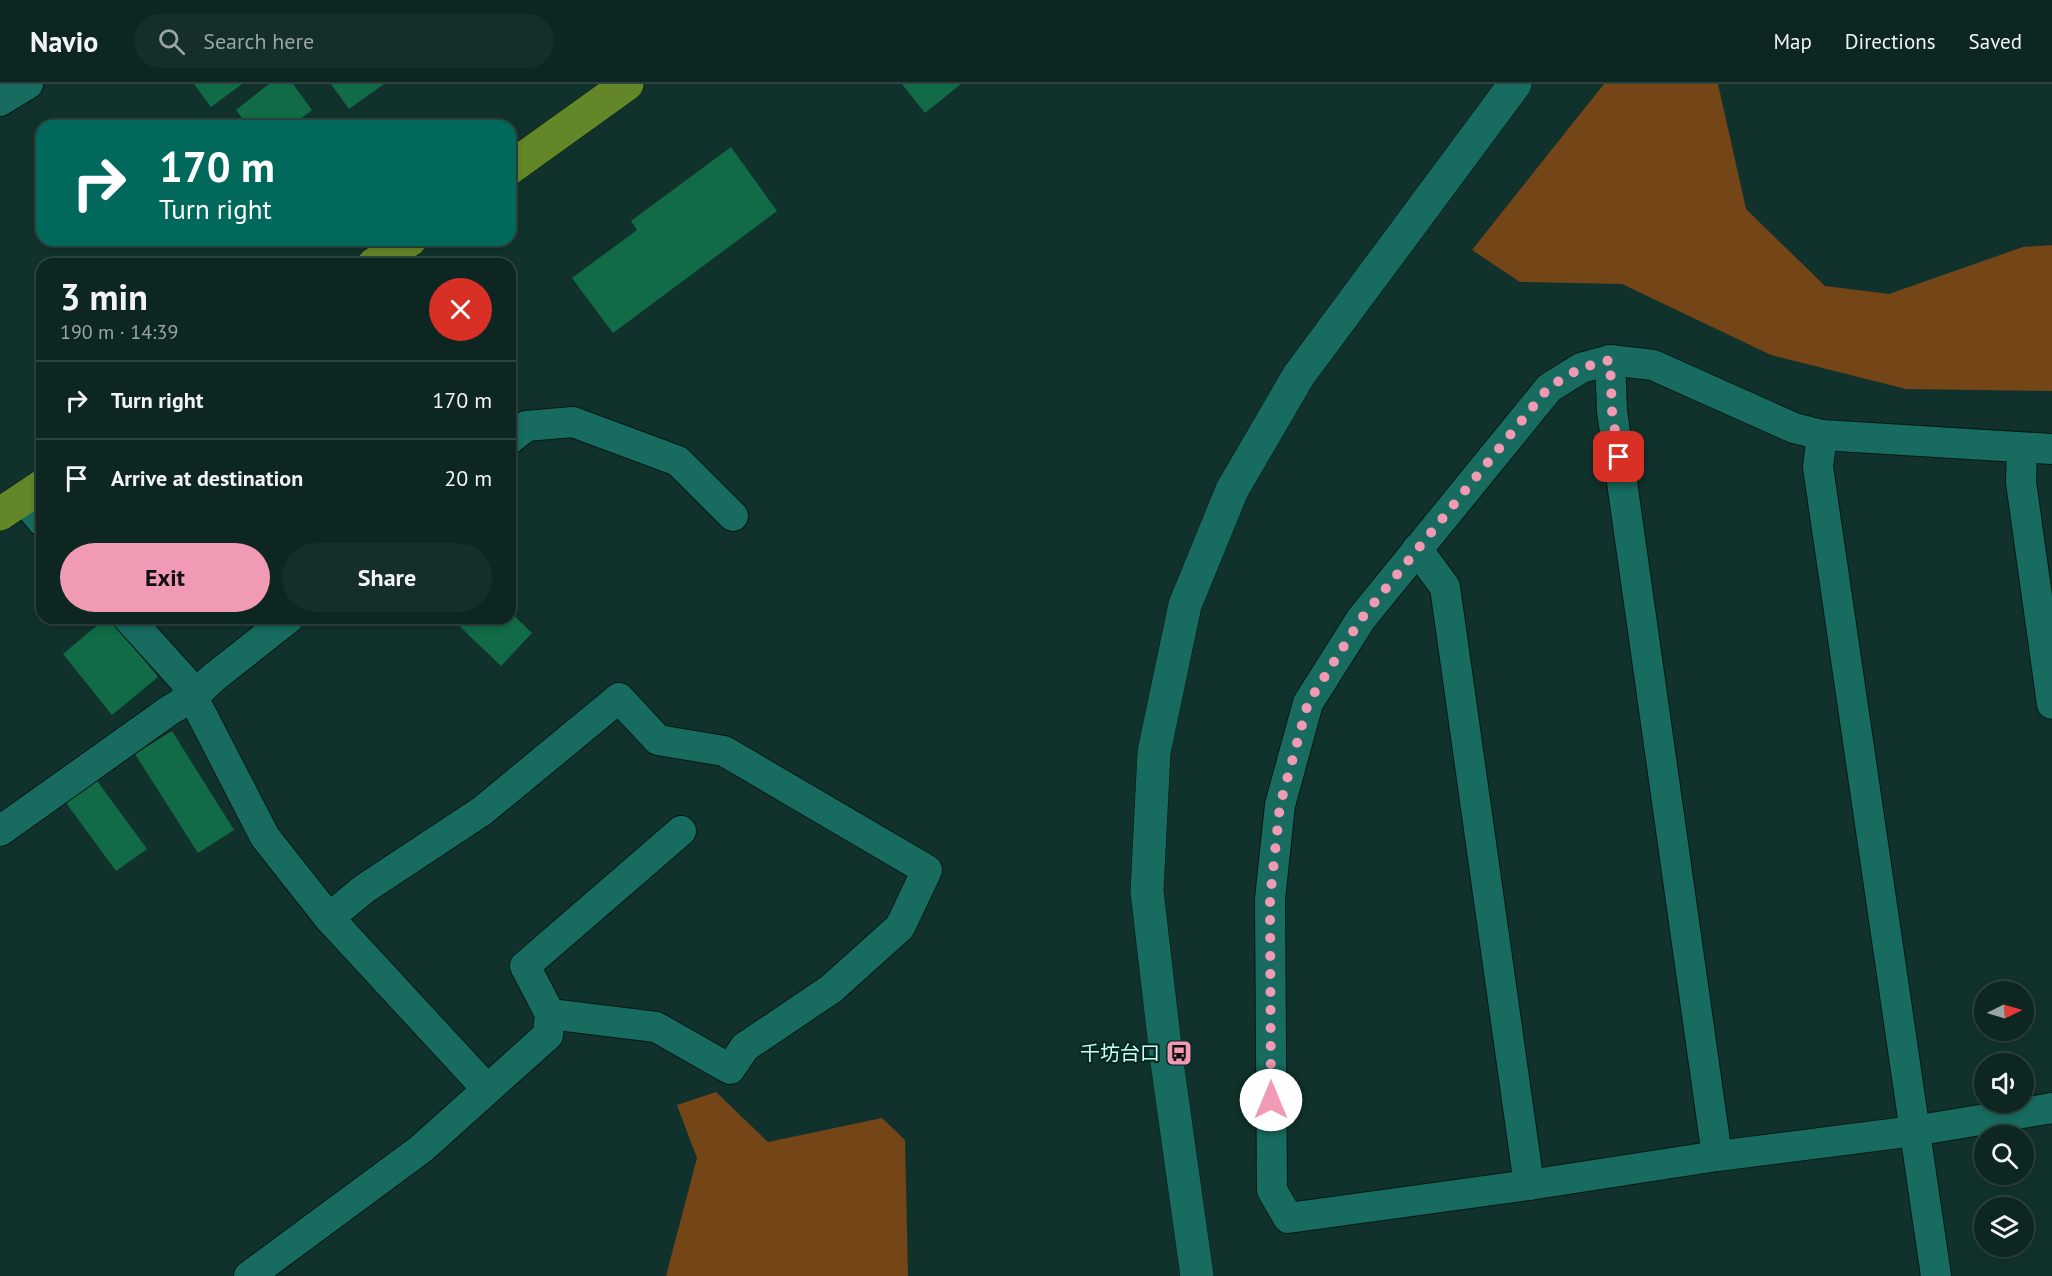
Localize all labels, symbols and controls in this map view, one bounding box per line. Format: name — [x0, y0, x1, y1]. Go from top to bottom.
search box — [134, 14, 554, 68]
text: Navio — [30, 23, 98, 60]
icon: search — [155, 25, 188, 58]
text: Search here — [203, 27, 314, 55]
text: Map — [1773, 28, 1812, 55]
text: Directions — [1845, 28, 1936, 55]
text: Saved — [1969, 28, 2022, 55]
text: 170 m — [159, 139, 275, 194]
icon: right — [60, 144, 138, 222]
text: Turn right — [159, 192, 272, 226]
text: 3 min — [60, 273, 148, 320]
button: close — [429, 278, 492, 341]
text: 190 m · 14:39 — [60, 319, 178, 345]
icon: right — [60, 384, 93, 417]
text: Turn right — [111, 386, 203, 414]
text: 170 m — [432, 386, 492, 414]
pin — [1593, 431, 1644, 482]
icon: arrive — [1602, 440, 1635, 473]
icon: arrive — [60, 462, 93, 495]
text: Arrive at destination — [111, 464, 303, 492]
text: 20 m — [444, 464, 492, 492]
button: Exit — [60, 543, 270, 612]
button: Share — [282, 543, 492, 612]
north arrow — [1974, 981, 2034, 1041]
map controls — [1974, 981, 2034, 1257]
bus stop icon: 千坊台口 — [1164, 1038, 1194, 1068]
place label: 千坊台口 — [1080, 1040, 1160, 1066]
button: sound — [1974, 1053, 2034, 1113]
position arrow — [1239, 1068, 1303, 1132]
button: search — [1974, 1125, 2034, 1185]
button: layers — [1974, 1197, 2034, 1257]

